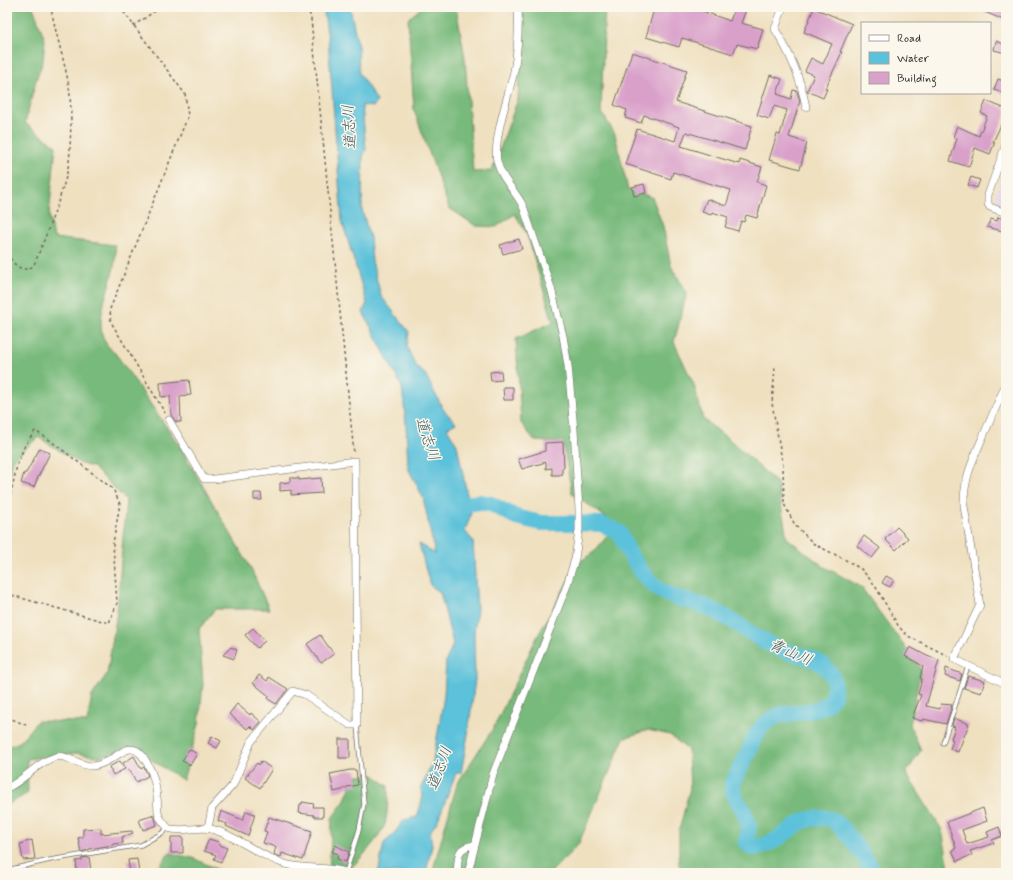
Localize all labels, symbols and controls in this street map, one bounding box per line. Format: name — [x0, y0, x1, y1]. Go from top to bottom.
legend — [861, 22, 991, 94]
text: Road — [897, 31, 921, 47]
text: Water — [897, 51, 929, 67]
text: Building — [897, 71, 937, 88]
water label: 道志川 — [339, 104, 361, 150]
water label: 道志川 — [410, 415, 444, 464]
water label: 青山川 — [766, 635, 815, 671]
water label: 道志川 — [423, 744, 457, 793]

